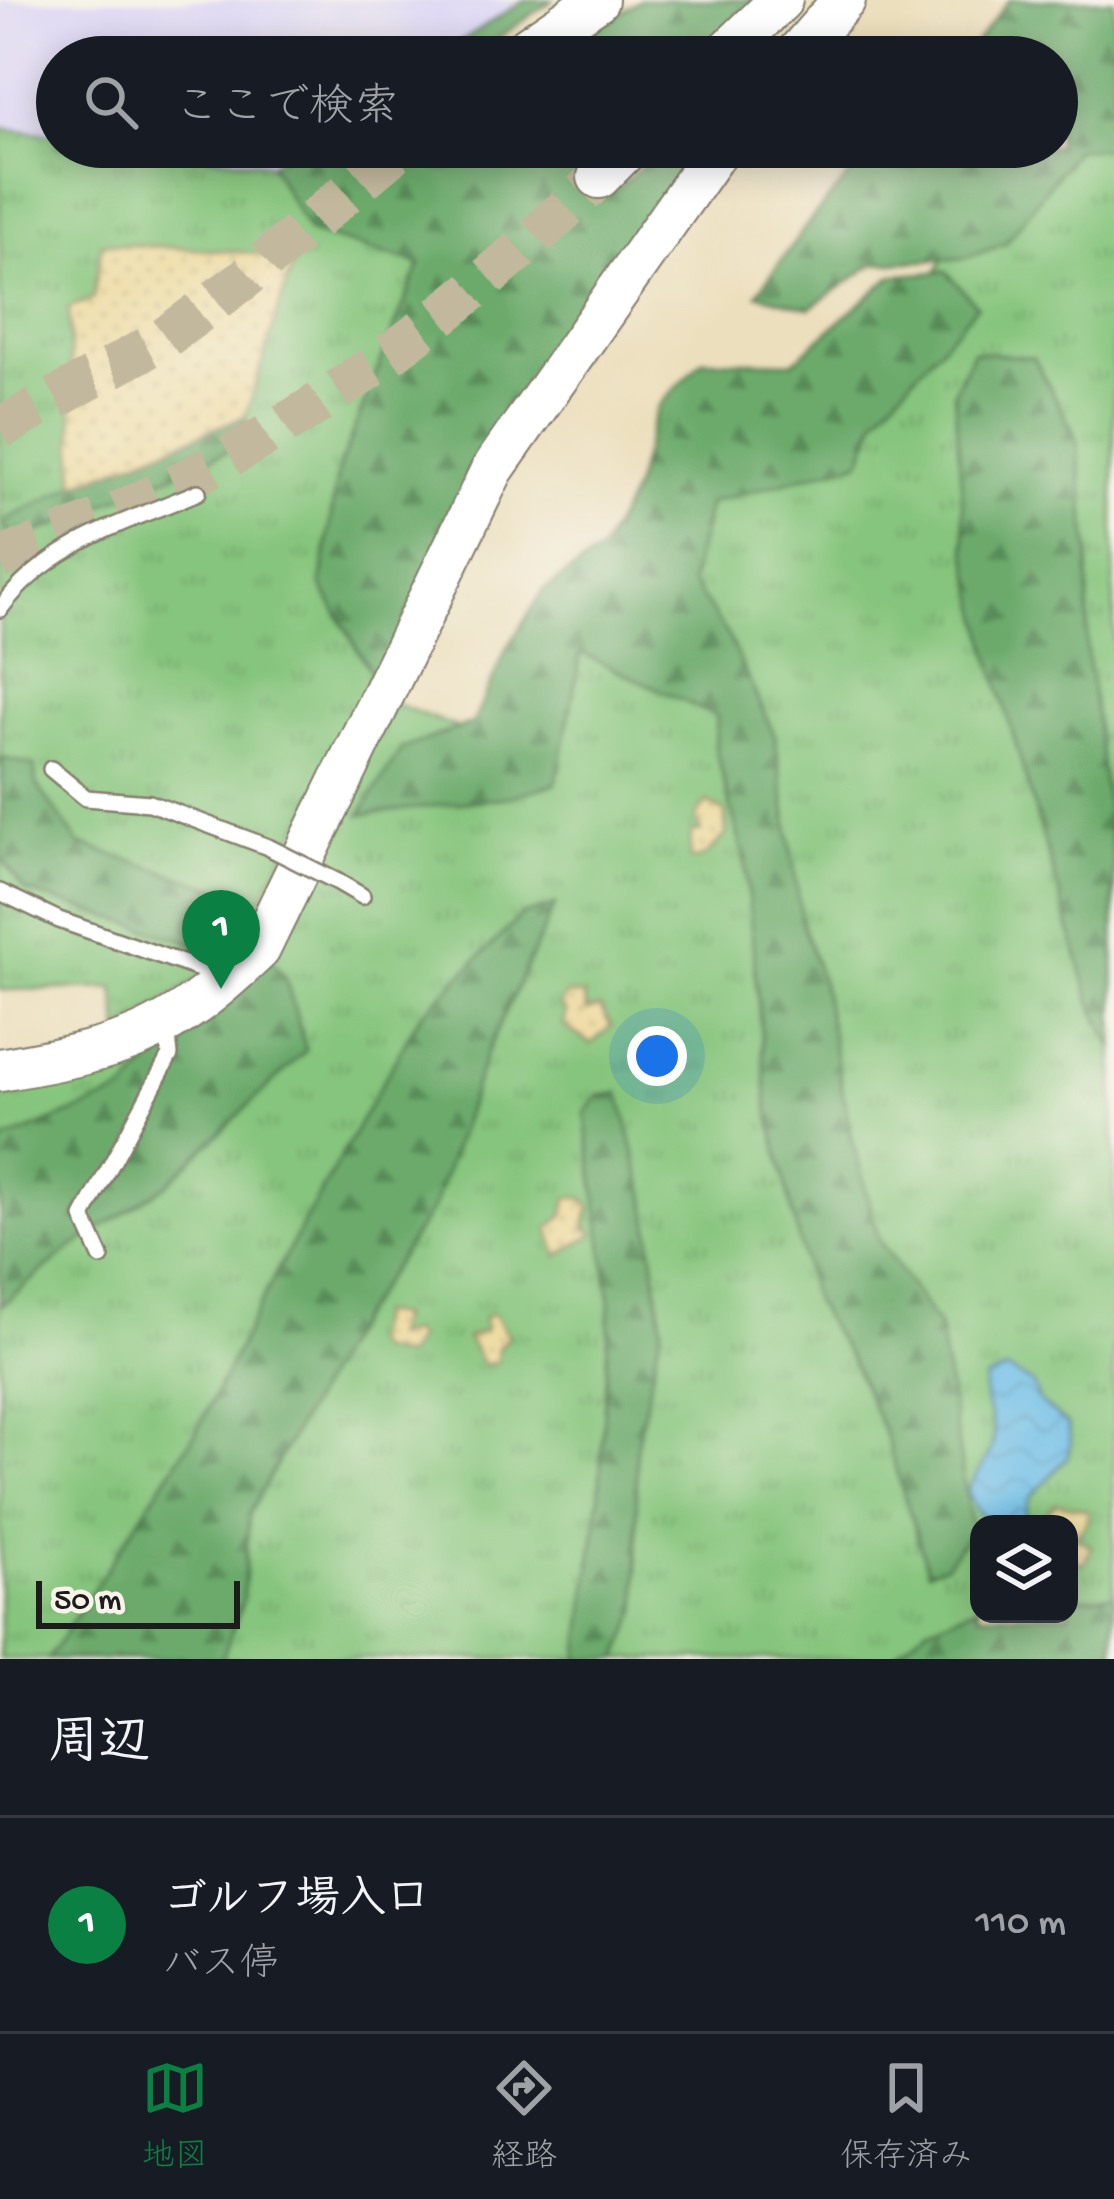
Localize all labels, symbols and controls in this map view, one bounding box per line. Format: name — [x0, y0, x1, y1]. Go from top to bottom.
search box — [36, 36, 1078, 168]
icon: search — [78, 69, 144, 135]
text: ここで検索 — [174, 84, 399, 137]
pin: 1 — [182, 890, 260, 989]
your location — [627, 1026, 687, 1086]
map controls — [970, 1515, 1078, 1623]
button: layers — [970, 1515, 1078, 1623]
scale bar — [36, 1575, 240, 1628]
text: 50 m — [54, 1583, 121, 1621]
text: 周辺 — [48, 1717, 150, 1777]
text: ゴルフ場入口 — [162, 1876, 430, 1929]
text: 1 — [79, 1902, 95, 1948]
text: 110 m — [975, 1902, 1066, 1948]
text: バス停 — [162, 1944, 279, 1990]
tab: 地図 — [142, 2055, 208, 2178]
tab: 経路 — [491, 2055, 557, 2178]
tab: 保存済み — [840, 2055, 972, 2178]

